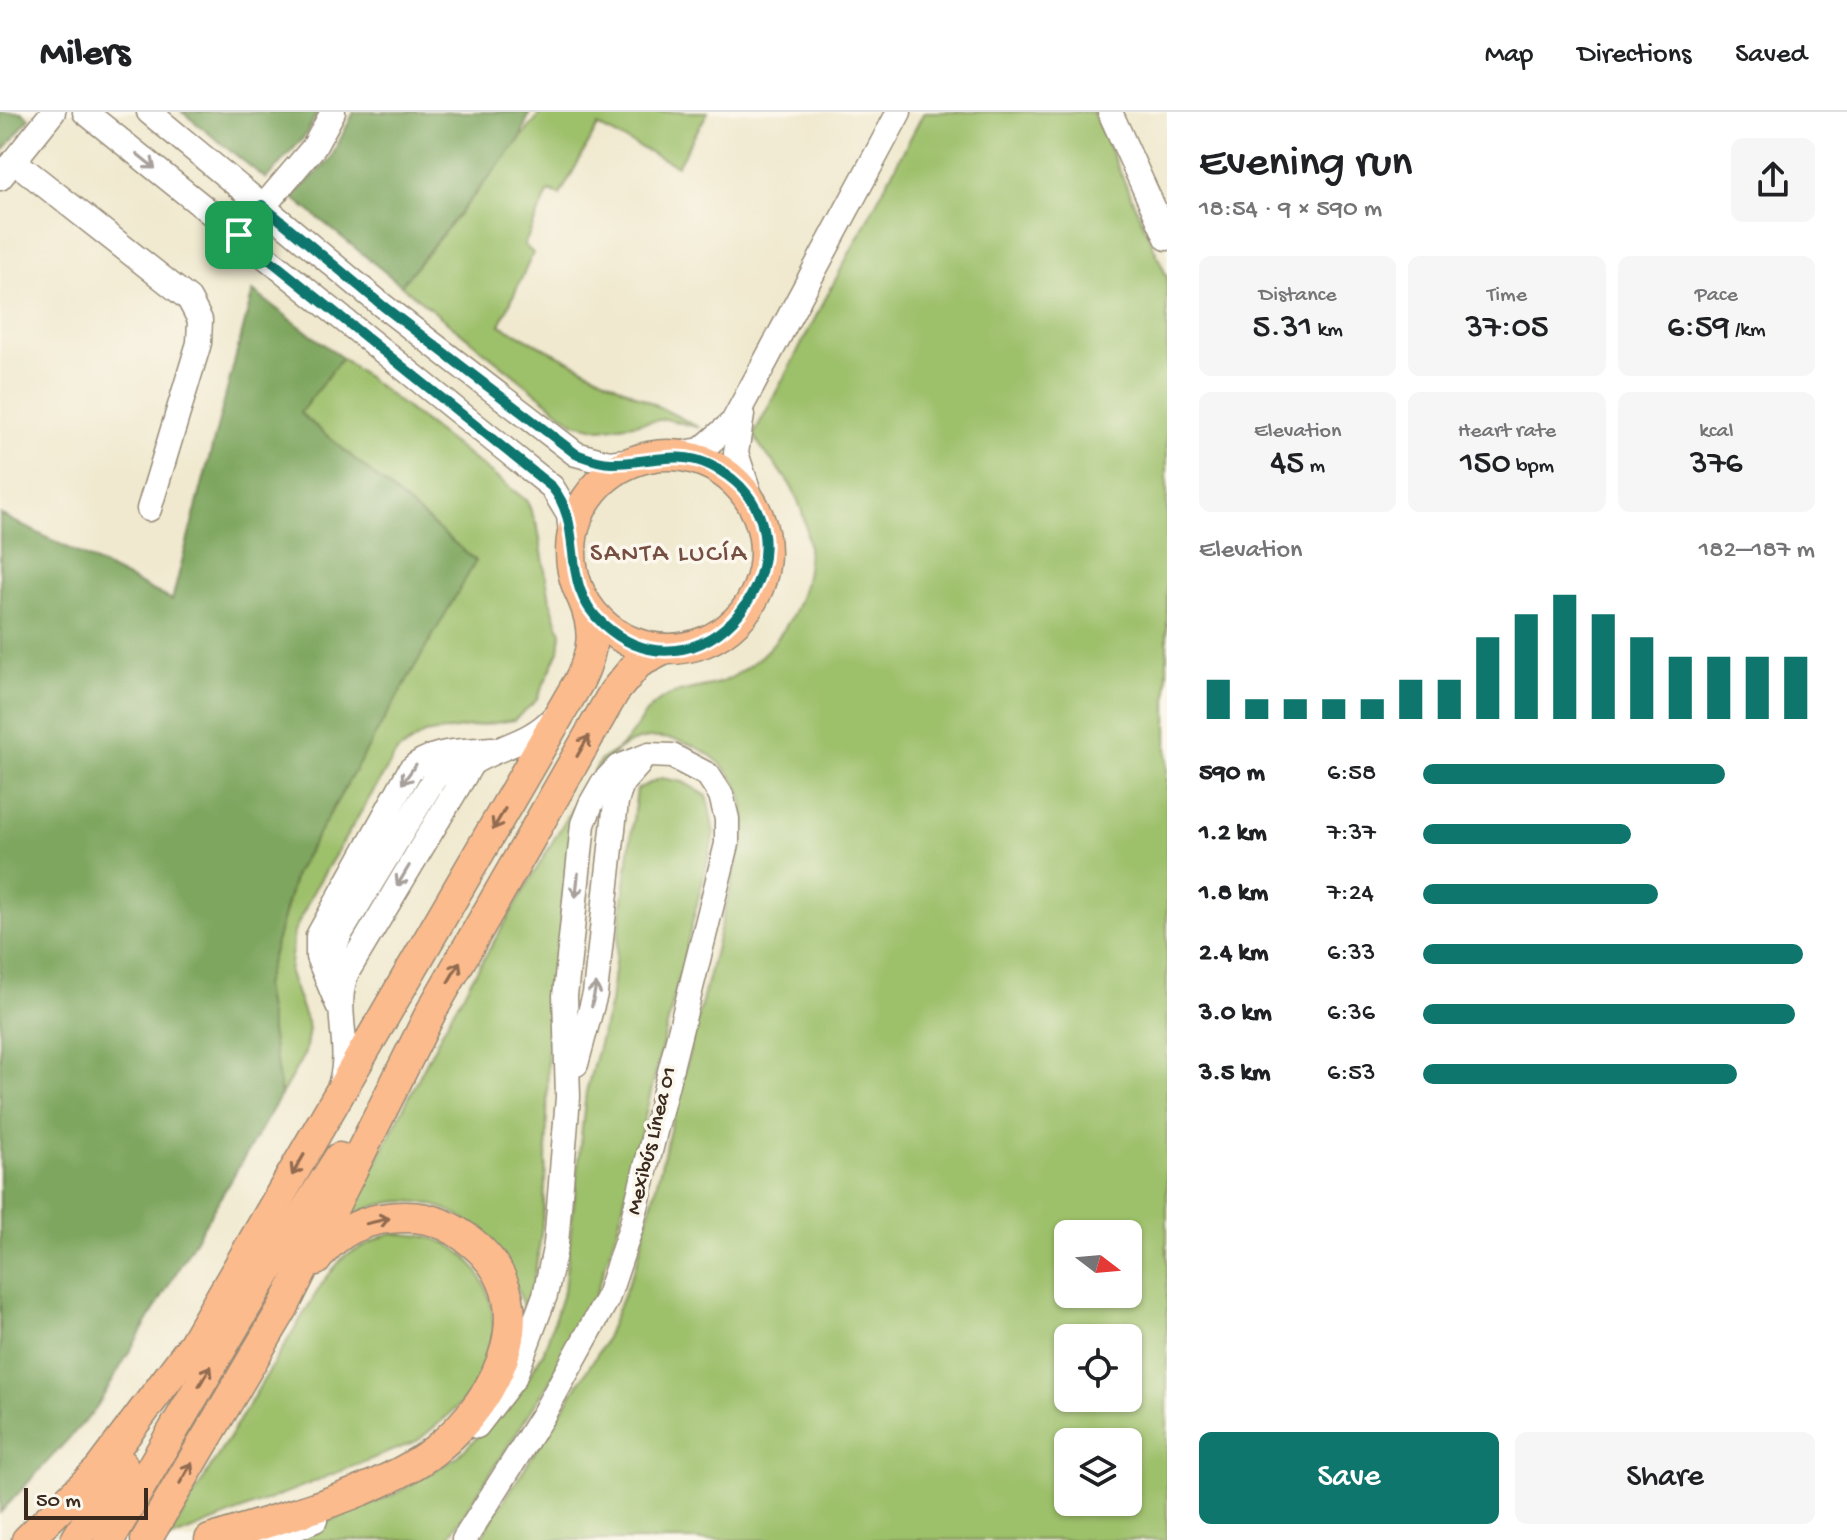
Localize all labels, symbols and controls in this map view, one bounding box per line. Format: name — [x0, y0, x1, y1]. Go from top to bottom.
text: Milers — [40, 33, 130, 77]
text: Map — [1485, 39, 1533, 72]
text: Directions — [1577, 39, 1691, 72]
text: Saved — [1735, 39, 1807, 72]
button: share — [1731, 138, 1815, 222]
text: Evening run — [1199, 139, 1412, 191]
one-way arrow — [135, 152, 156, 170]
text: 18:54 · 9 × 590 m — [1199, 195, 1382, 226]
pin — [205, 201, 273, 269]
icon: arrive — [217, 213, 261, 257]
text: Distance — [1259, 283, 1337, 309]
text: Time — [1487, 283, 1527, 309]
text: Pace — [1695, 283, 1738, 309]
text: 5.31 — [1252, 309, 1312, 349]
text: 37:05 — [1465, 309, 1549, 349]
text: 6:59 — [1667, 309, 1730, 349]
text: km — [1312, 318, 1343, 344]
text: /km — [1730, 318, 1766, 344]
text: Elevation — [1254, 419, 1341, 445]
text: Heart rate — [1458, 419, 1556, 445]
text: kcal — [1699, 419, 1733, 445]
text: 45 — [1270, 445, 1304, 485]
text: 150 — [1460, 445, 1511, 485]
text: 376 — [1690, 445, 1743, 485]
text: m — [1304, 454, 1325, 480]
text: bpm — [1511, 454, 1554, 480]
text: Elevation — [1199, 536, 1302, 567]
text: 182–187 m — [1699, 536, 1815, 567]
district label: SANTA LUCÍA — [590, 540, 748, 571]
one-way arrow — [576, 735, 591, 759]
text: 590 m — [1199, 759, 1265, 790]
text: 6:58 — [1327, 759, 1376, 790]
one-way arrow — [401, 763, 418, 784]
one-way arrow — [491, 807, 507, 830]
text: 1.2 km — [1199, 819, 1267, 850]
text: 7:37 — [1327, 819, 1376, 850]
one-way arrow — [395, 864, 411, 887]
one-way arrow — [569, 871, 584, 898]
text: 1.8 km — [1199, 879, 1268, 910]
text: 7:24 — [1327, 879, 1374, 910]
text: 2.4 km — [1199, 939, 1268, 970]
text: 6:33 — [1327, 939, 1375, 970]
one-way arrow — [446, 961, 462, 984]
one-way arrow — [587, 982, 602, 1008]
text: 3.0 km — [1199, 999, 1272, 1030]
text: 6:36 — [1327, 999, 1375, 1030]
text: 3.5 km — [1199, 1059, 1271, 1090]
text: 6:53 — [1327, 1059, 1376, 1090]
street label: Mexibús Línea 01 — [622, 1064, 684, 1218]
one-way arrow — [290, 1153, 306, 1176]
one-way arrow — [364, 1213, 390, 1228]
north arrow — [1054, 1220, 1142, 1308]
map controls — [1054, 1220, 1142, 1516]
button: locate — [1054, 1324, 1142, 1412]
one-way arrow — [197, 1365, 213, 1388]
button: layers — [1054, 1428, 1142, 1516]
button: Save — [1199, 1432, 1499, 1524]
button: Share — [1515, 1432, 1815, 1524]
one-way arrow — [178, 1462, 194, 1485]
scale bar — [24, 1484, 148, 1520]
text: 50 m — [36, 1489, 81, 1515]

